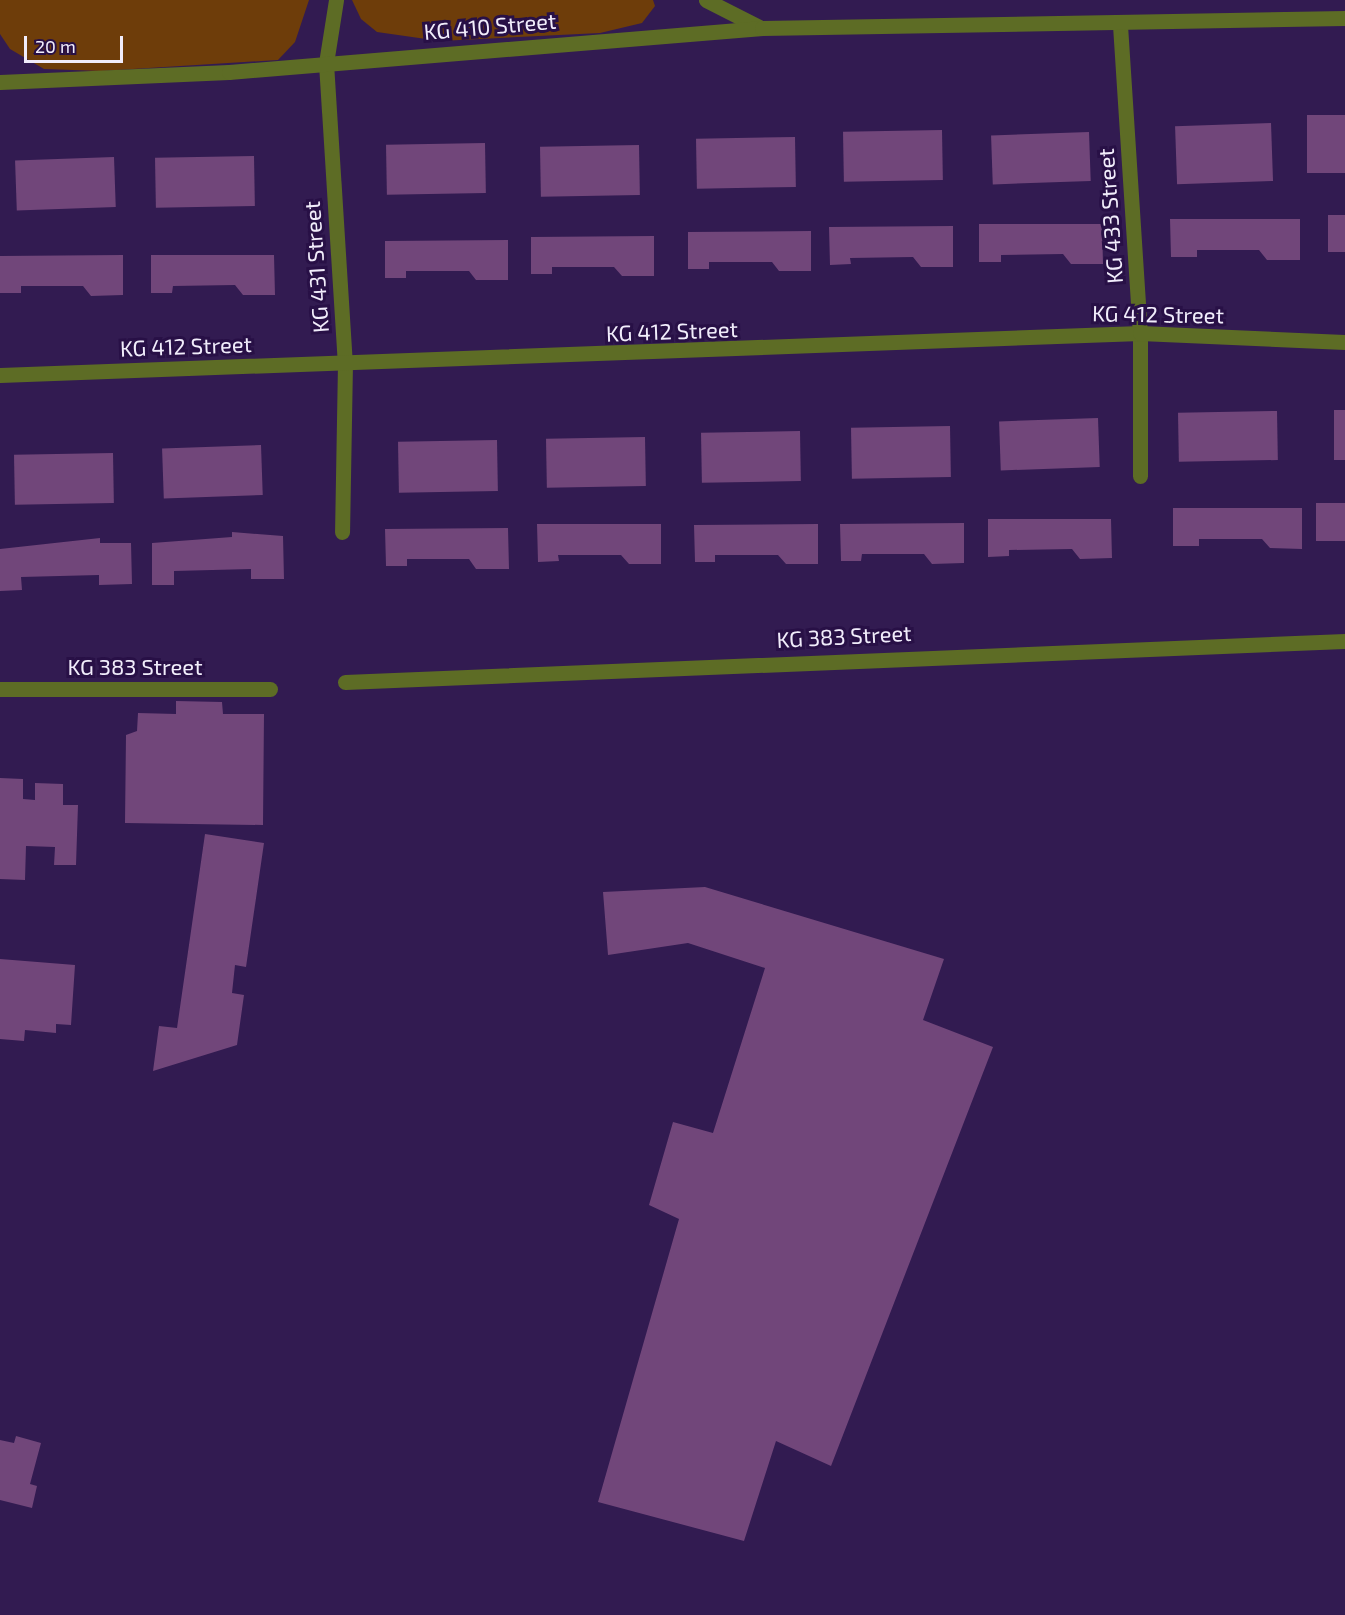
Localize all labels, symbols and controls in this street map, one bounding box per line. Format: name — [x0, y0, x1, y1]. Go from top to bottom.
street label: KG 410 Street — [423, 7, 557, 45]
scale bar — [27, 24, 126, 62]
text: 20 m — [35, 35, 76, 57]
street label: KG 433 Street — [1092, 148, 1128, 284]
street label: KG 431 Street — [298, 200, 334, 334]
street label: KG 412 Street — [1092, 300, 1224, 328]
street label: KG 412 Street — [606, 316, 738, 346]
street label: KG 412 Street — [120, 331, 252, 361]
street label: KG 383 Street — [776, 619, 912, 653]
street label: KG 383 Street — [67, 654, 203, 680]

